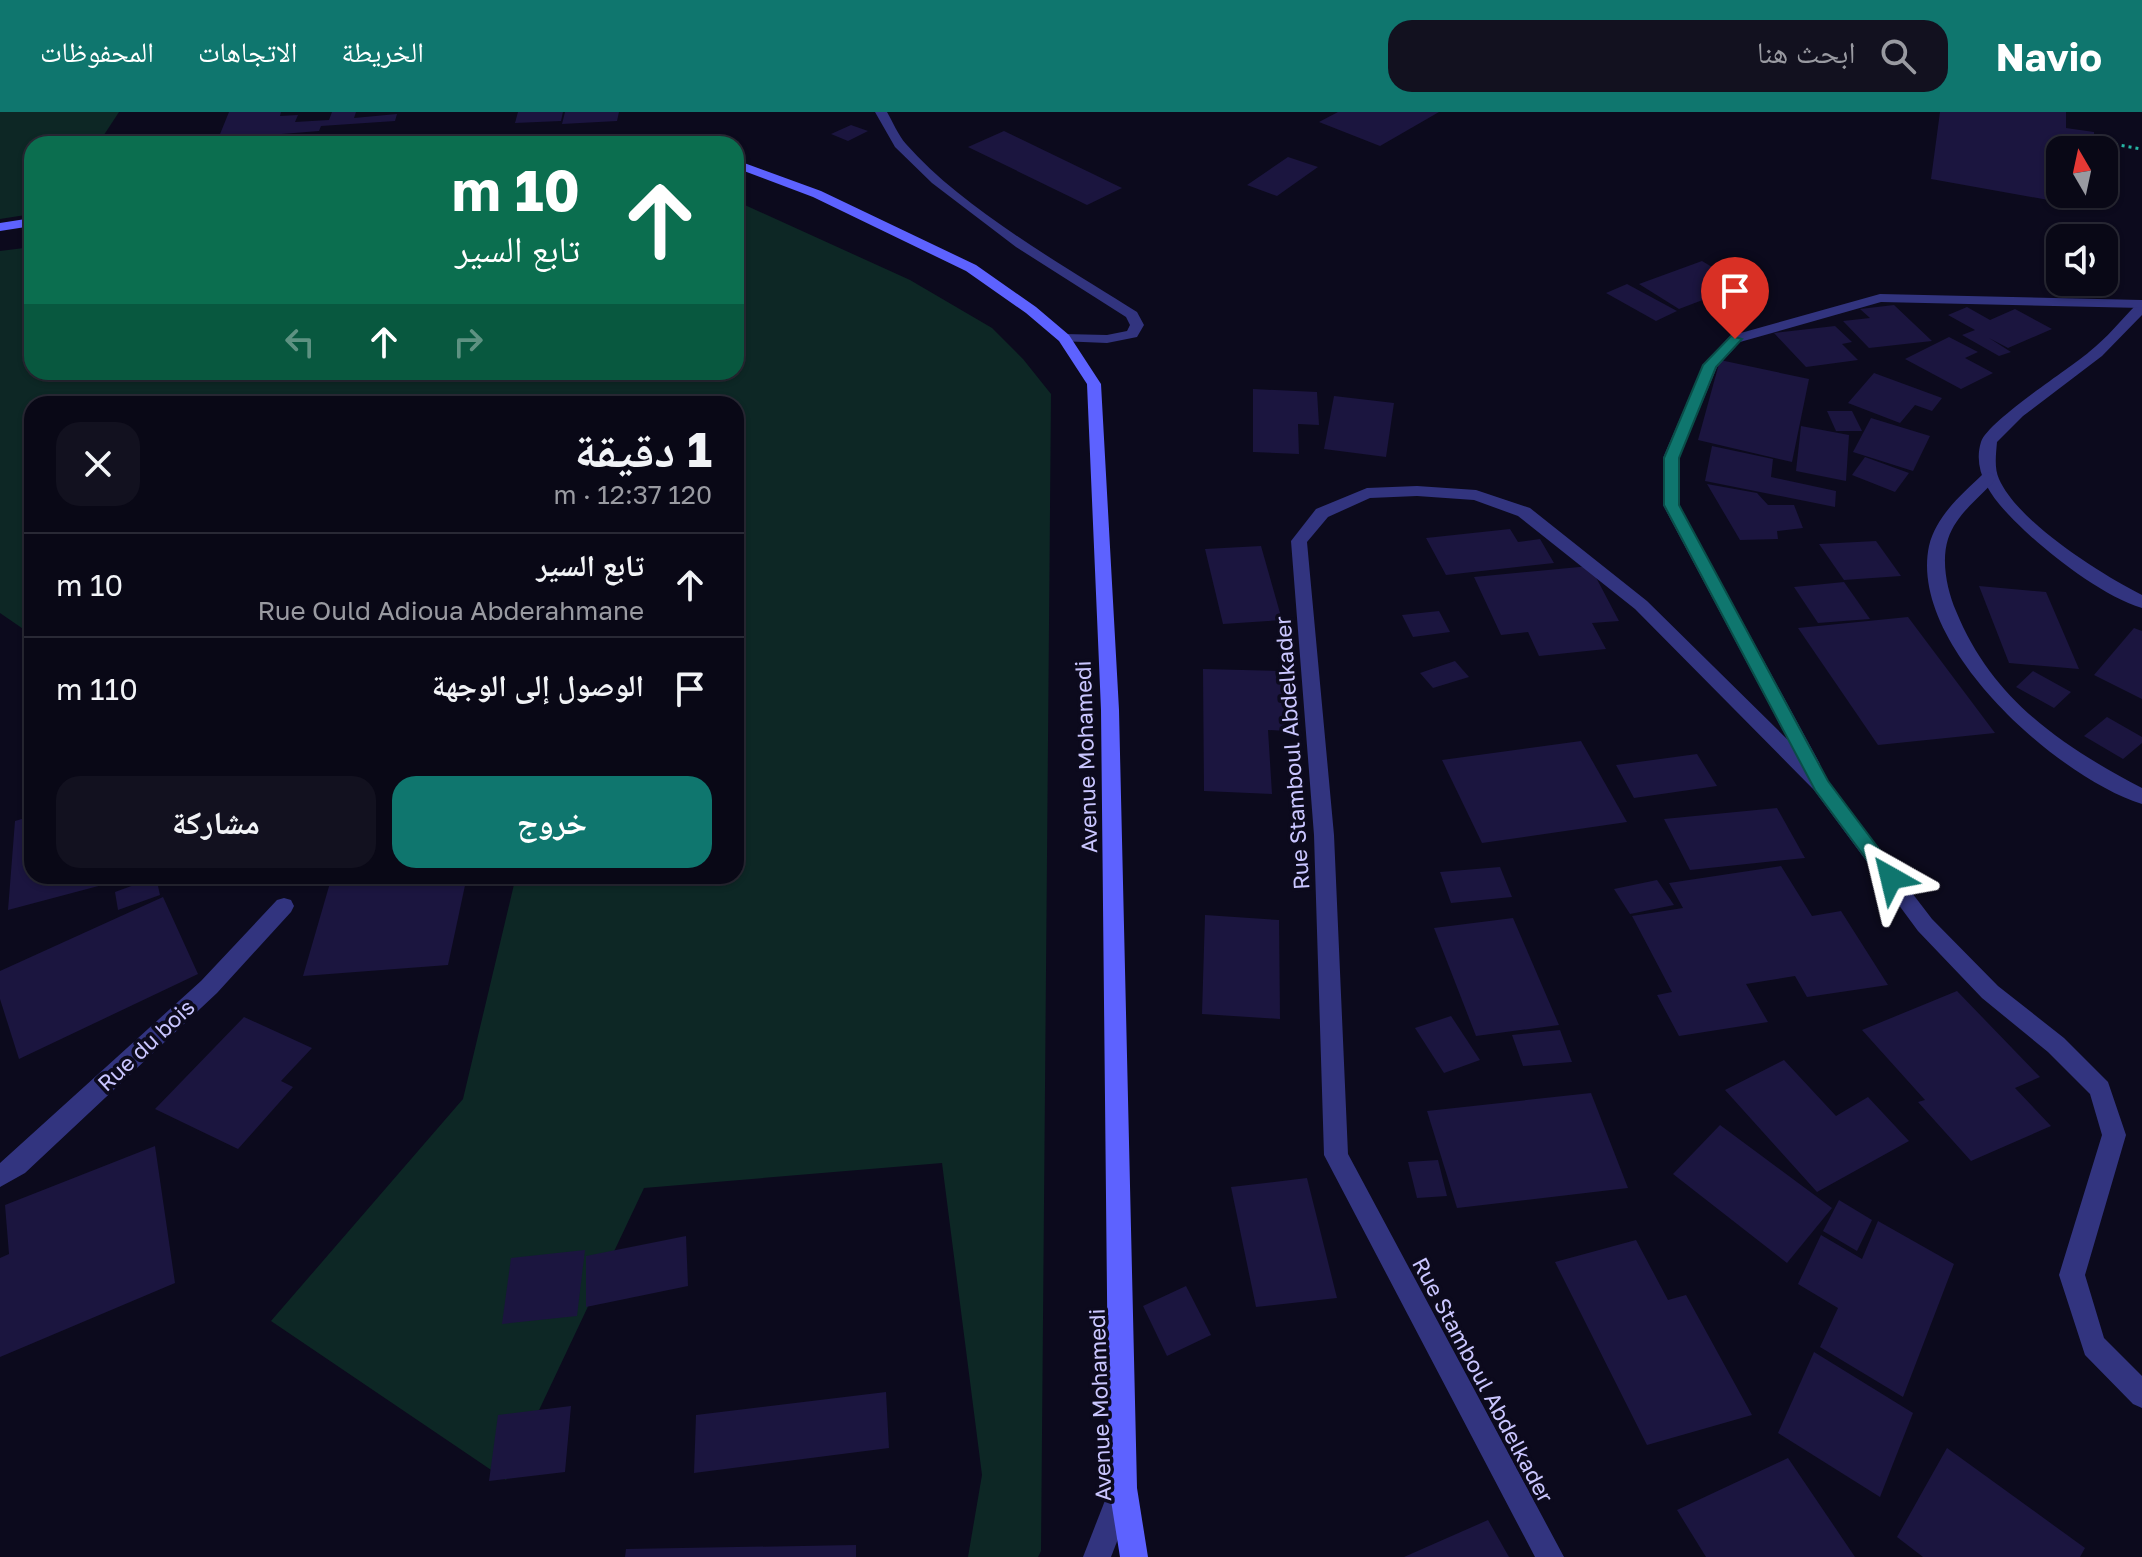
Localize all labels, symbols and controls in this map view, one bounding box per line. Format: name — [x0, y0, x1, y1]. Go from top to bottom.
search box — [1388, 20, 1948, 92]
text: ابحث هنا — [1757, 34, 1856, 70]
icon: search — [1876, 34, 1920, 78]
text: Navio — [1996, 34, 2102, 79]
text: المحفوظات — [40, 35, 154, 68]
text: الاتجاهات — [198, 35, 297, 68]
text: الخريطة — [341, 35, 424, 68]
north arrow — [2046, 136, 2118, 208]
map controls — [2046, 136, 2118, 296]
text: 10 m — [452, 156, 580, 223]
icon: ahead — [608, 168, 712, 272]
button: sound — [2046, 224, 2118, 296]
text: تابع السير — [455, 227, 580, 270]
pin — [1701, 257, 1769, 339]
icon: arrive — [1713, 269, 1757, 313]
icon: left — [278, 320, 322, 364]
icon: ahead — [362, 320, 406, 364]
icon: right — [446, 320, 490, 364]
text: 1 دقيقة — [574, 420, 712, 478]
button: close — [56, 422, 140, 506]
text: 120 m · 12:37 — [553, 479, 712, 510]
text: تابع السير — [536, 547, 644, 583]
icon: ahead — [668, 563, 712, 607]
text: 10 m — [56, 567, 123, 603]
text: Rue Ould Adioua Abderahmane — [258, 595, 644, 626]
street label: Rue Stamboul Abdelkader — [1268, 615, 1315, 891]
street label: Avenue Mohamedi — [1069, 660, 1102, 854]
text: الوصول إلى الوجهة — [432, 667, 644, 703]
icon: arrive — [668, 667, 712, 711]
text: 110 m — [56, 671, 138, 707]
button: مشاركة — [56, 776, 376, 868]
button: خروج — [392, 776, 712, 868]
position arrow — [1849, 836, 1933, 920]
street label: Rue du bois — [92, 993, 200, 1096]
street label: Rue Stamboul Abdelkader — [1407, 1252, 1560, 1507]
street label: Avenue Mohamedi — [1083, 1308, 1116, 1502]

